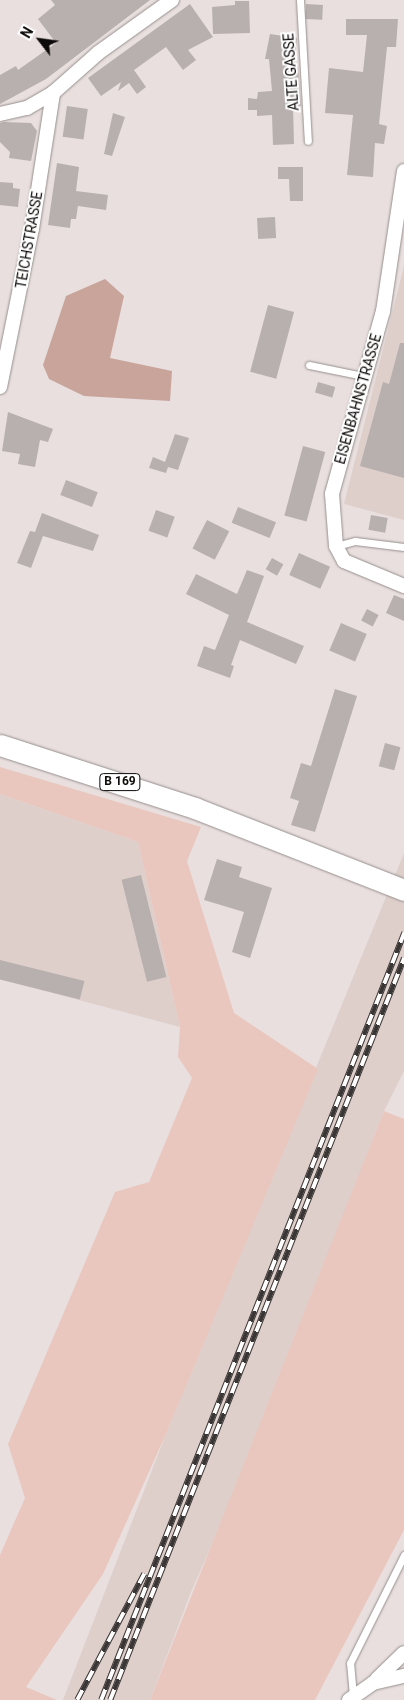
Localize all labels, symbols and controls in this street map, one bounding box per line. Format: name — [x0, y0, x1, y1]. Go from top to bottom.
north arrow — [15, 15, 65, 65]
text: N — [18, 24, 36, 41]
street label: ALTE GASSE — [280, 33, 302, 111]
street label: TEICHSTRASSE — [12, 190, 46, 290]
street label: EISENBAHNSTRASSE — [331, 332, 385, 466]
road number: B 169 — [99, 772, 141, 792]

